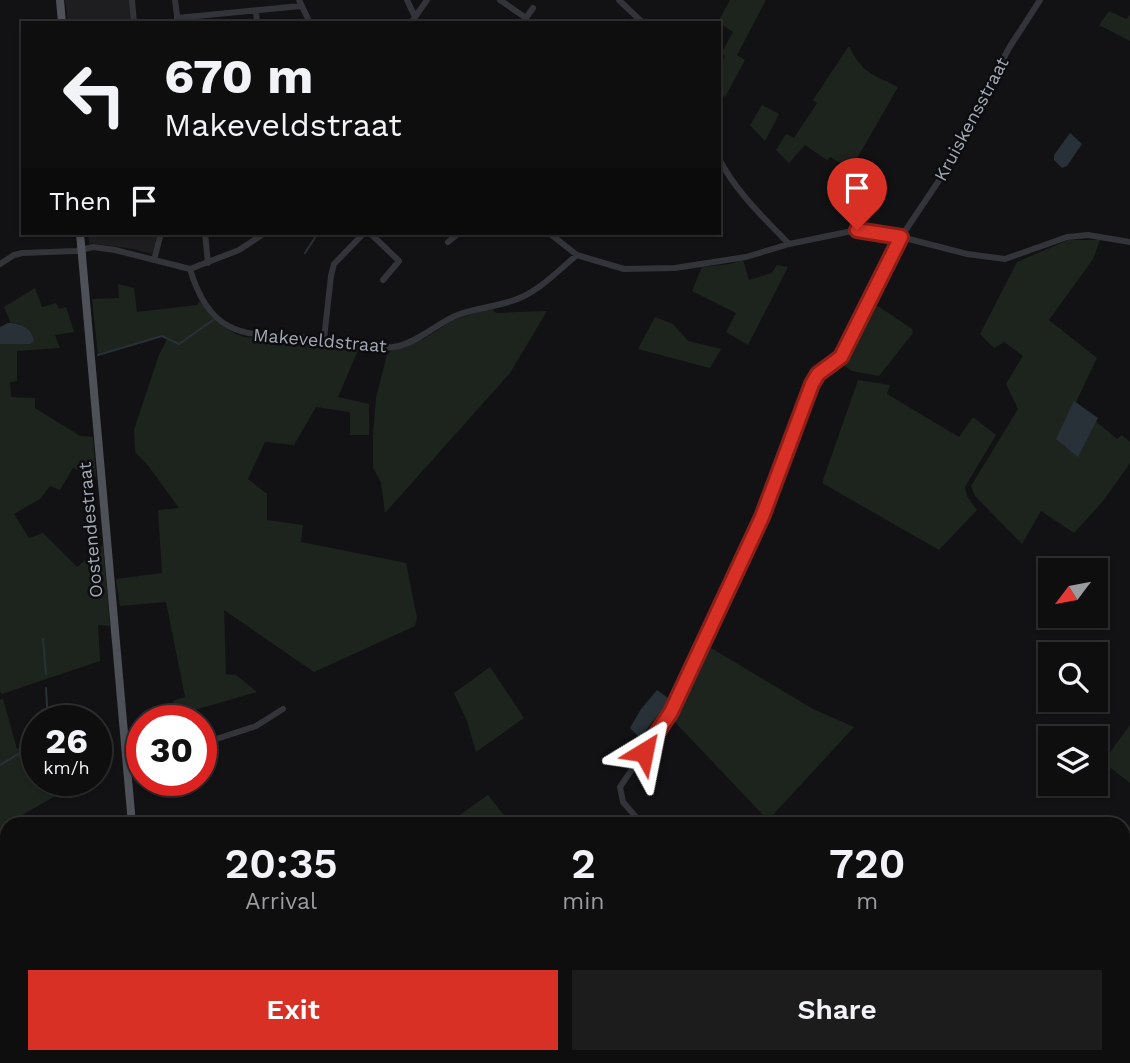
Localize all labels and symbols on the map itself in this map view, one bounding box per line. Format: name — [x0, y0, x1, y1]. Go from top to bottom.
street label: Kruiskensstraat — [930, 53, 1013, 184]
pin — [827, 158, 887, 230]
street label: Makeveldstraat — [252, 324, 388, 356]
street label: Oostendestraat — [74, 461, 106, 599]
north arrow — [1038, 558, 1108, 628]
speed limit sign: 30 — [126, 705, 217, 796]
position arrow — [607, 715, 681, 789]

